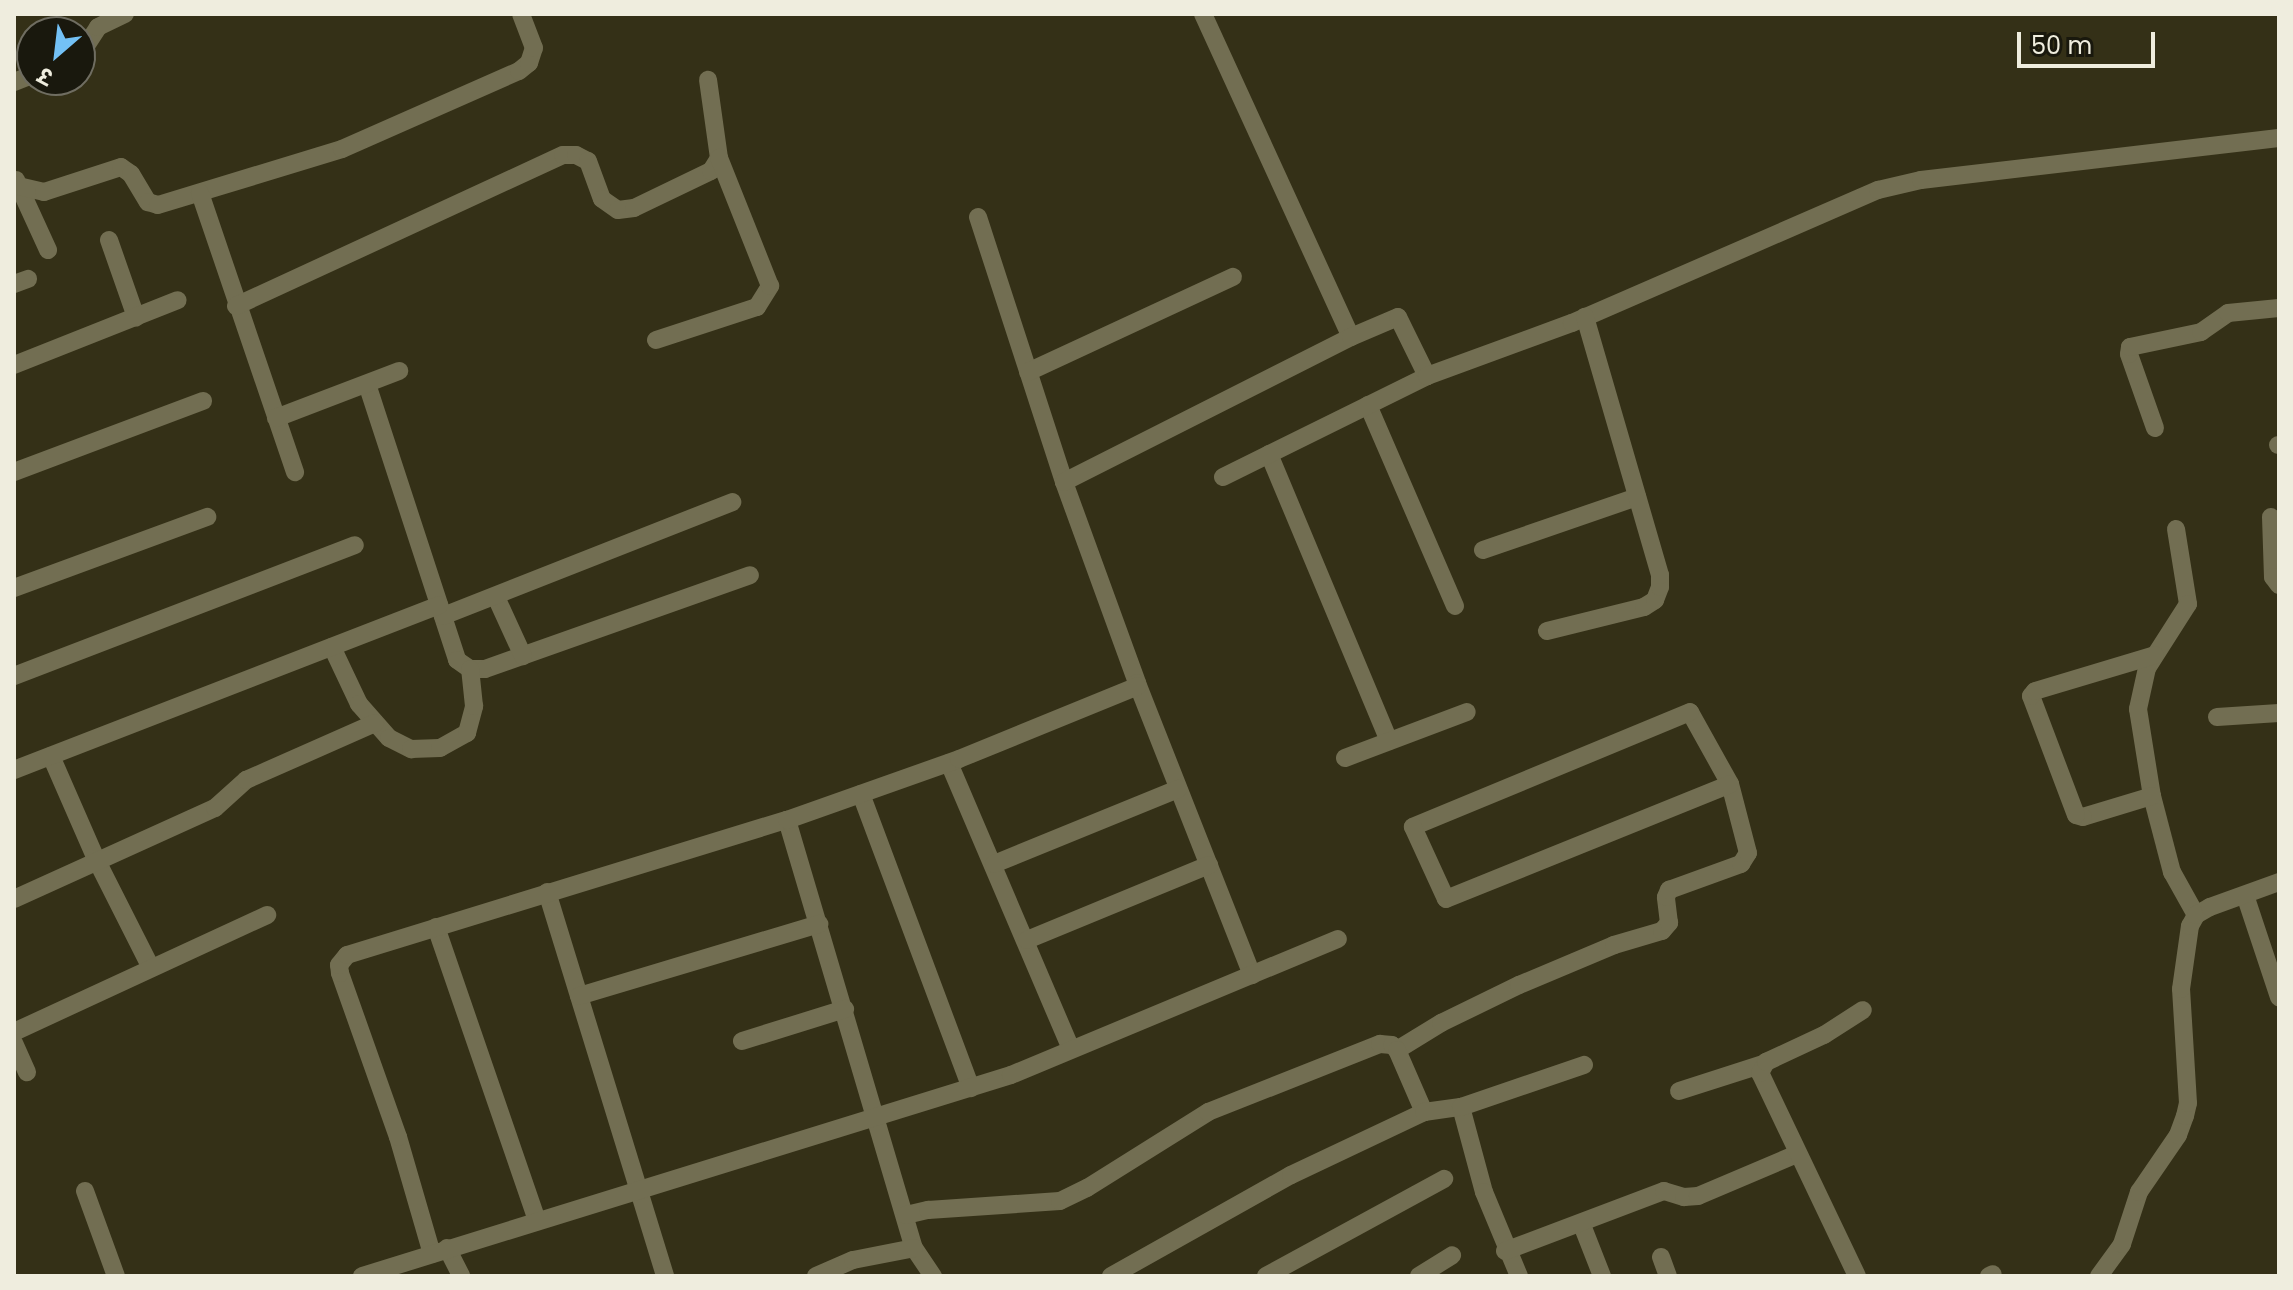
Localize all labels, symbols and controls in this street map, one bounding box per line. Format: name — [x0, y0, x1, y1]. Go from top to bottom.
north arrow — [16, 16, 96, 96]
scale bar — [2021, 16, 2159, 66]
text: 50 m — [2031, 29, 2092, 62]
text: उ — [33, 59, 58, 92]

